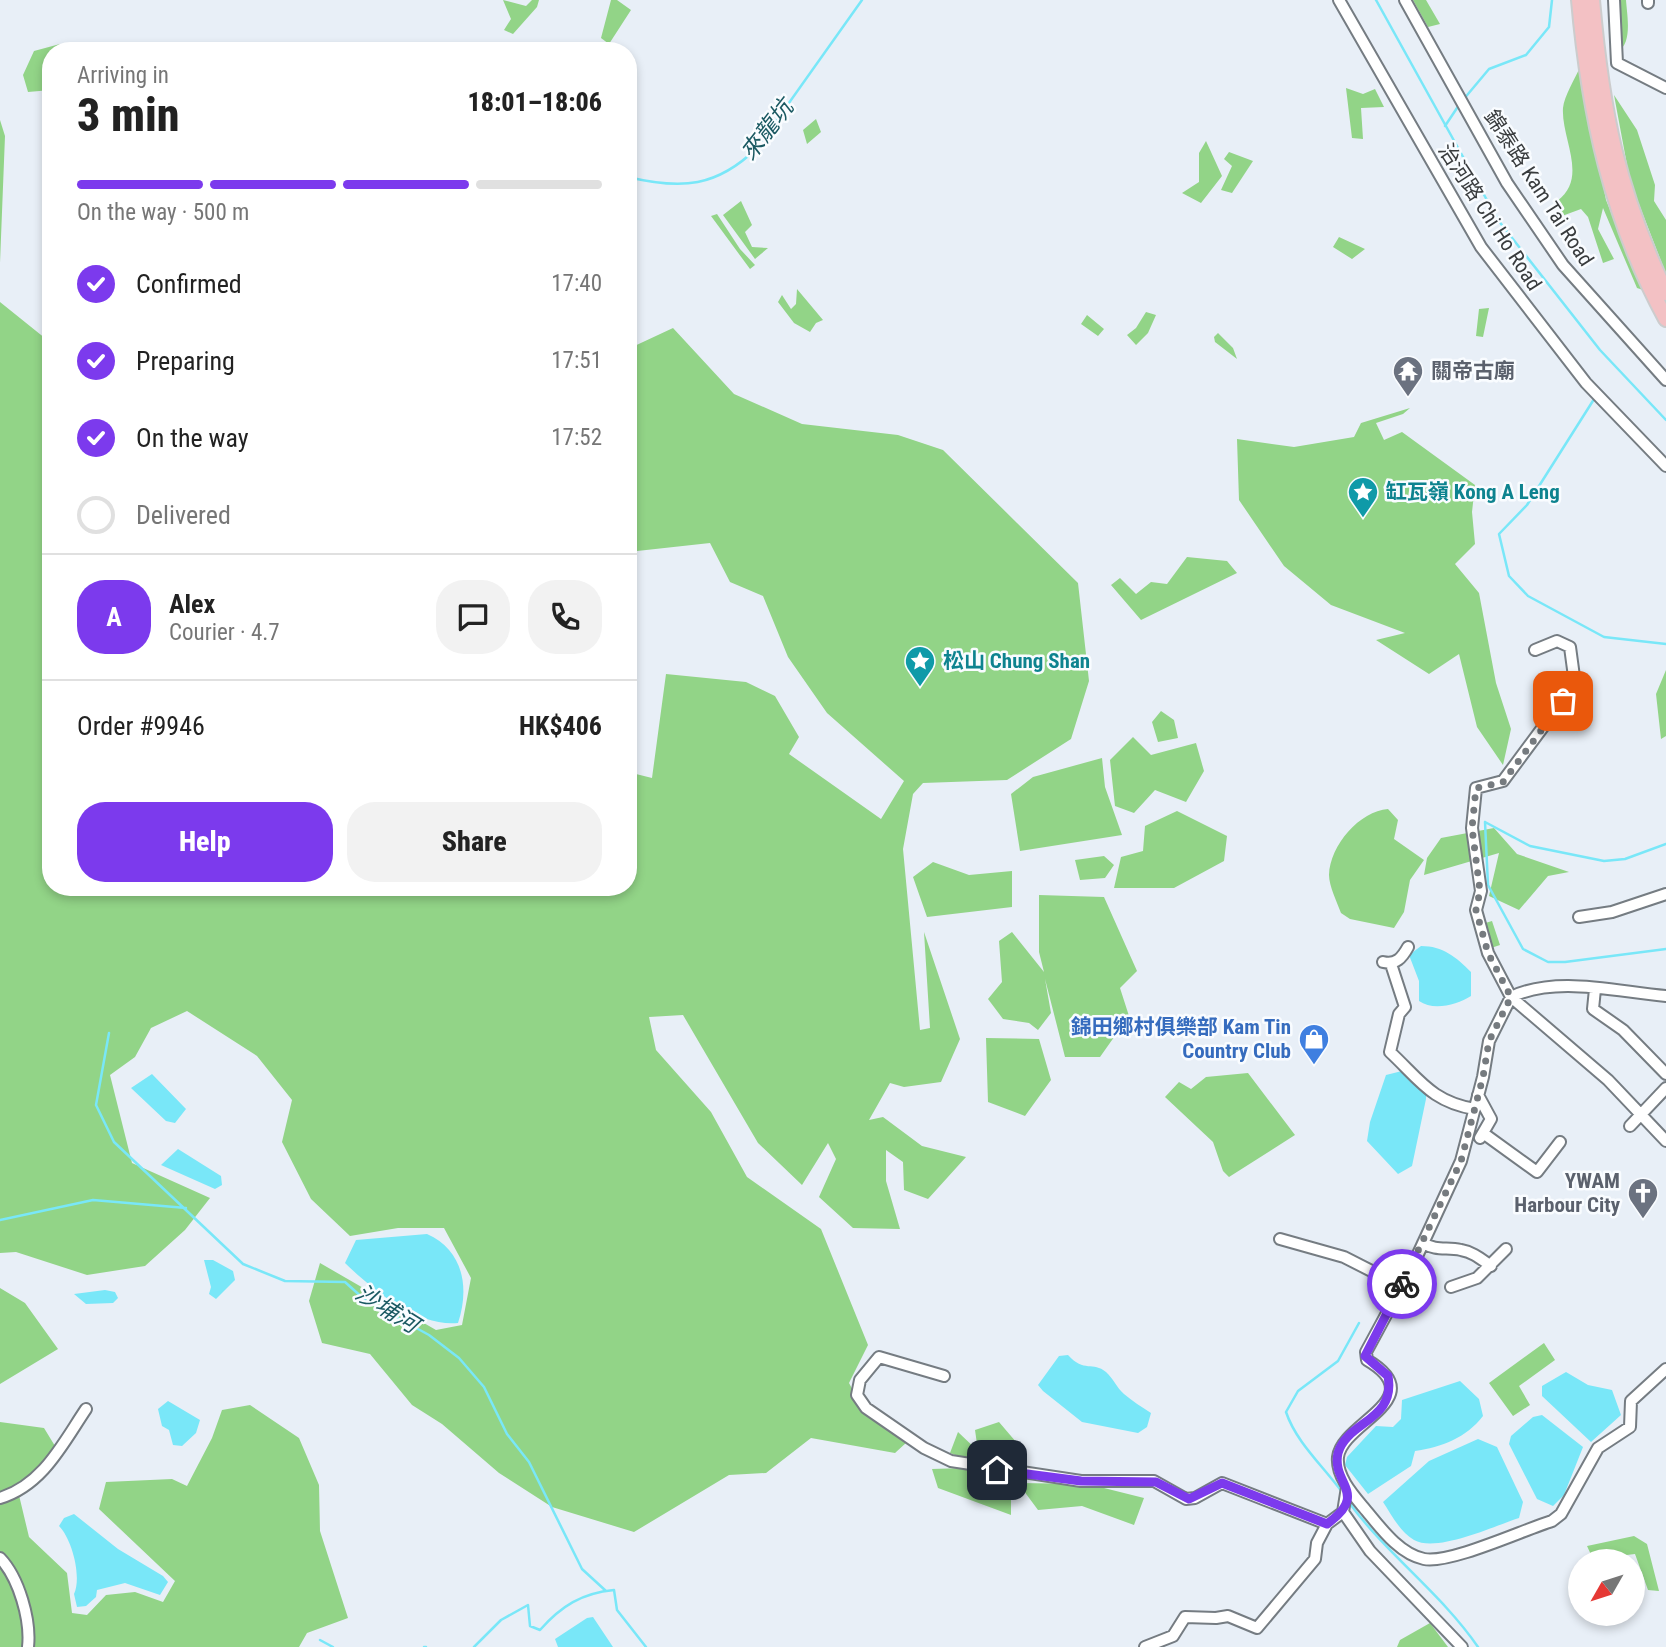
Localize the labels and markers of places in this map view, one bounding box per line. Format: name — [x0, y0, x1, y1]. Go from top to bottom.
temple icon: 關帝古廟 — [1391, 354, 1425, 398]
place label: 關帝古廟 — [1431, 359, 1515, 383]
place icon: 缸瓦嶺 Kong A Leng — [1346, 475, 1380, 519]
place label: 缸瓦嶺 Kong A Leng — [1386, 480, 1560, 504]
place icon: 松山 Chung Shan — [903, 644, 937, 688]
place label: 松山 Chung Shan — [943, 649, 1090, 673]
pin — [1533, 671, 1593, 731]
place label: 錦田鄉村俱樂部 Kam Tin Country Club — [1071, 1015, 1291, 1063]
shop icon: 錦田鄉村俱樂部 Kam Tin Country Club — [1297, 1022, 1331, 1066]
place label: YWAM Harbour City — [1514, 1169, 1621, 1217]
church icon: YWAM Harbour City — [1626, 1176, 1660, 1220]
pin — [967, 1440, 1027, 1500]

